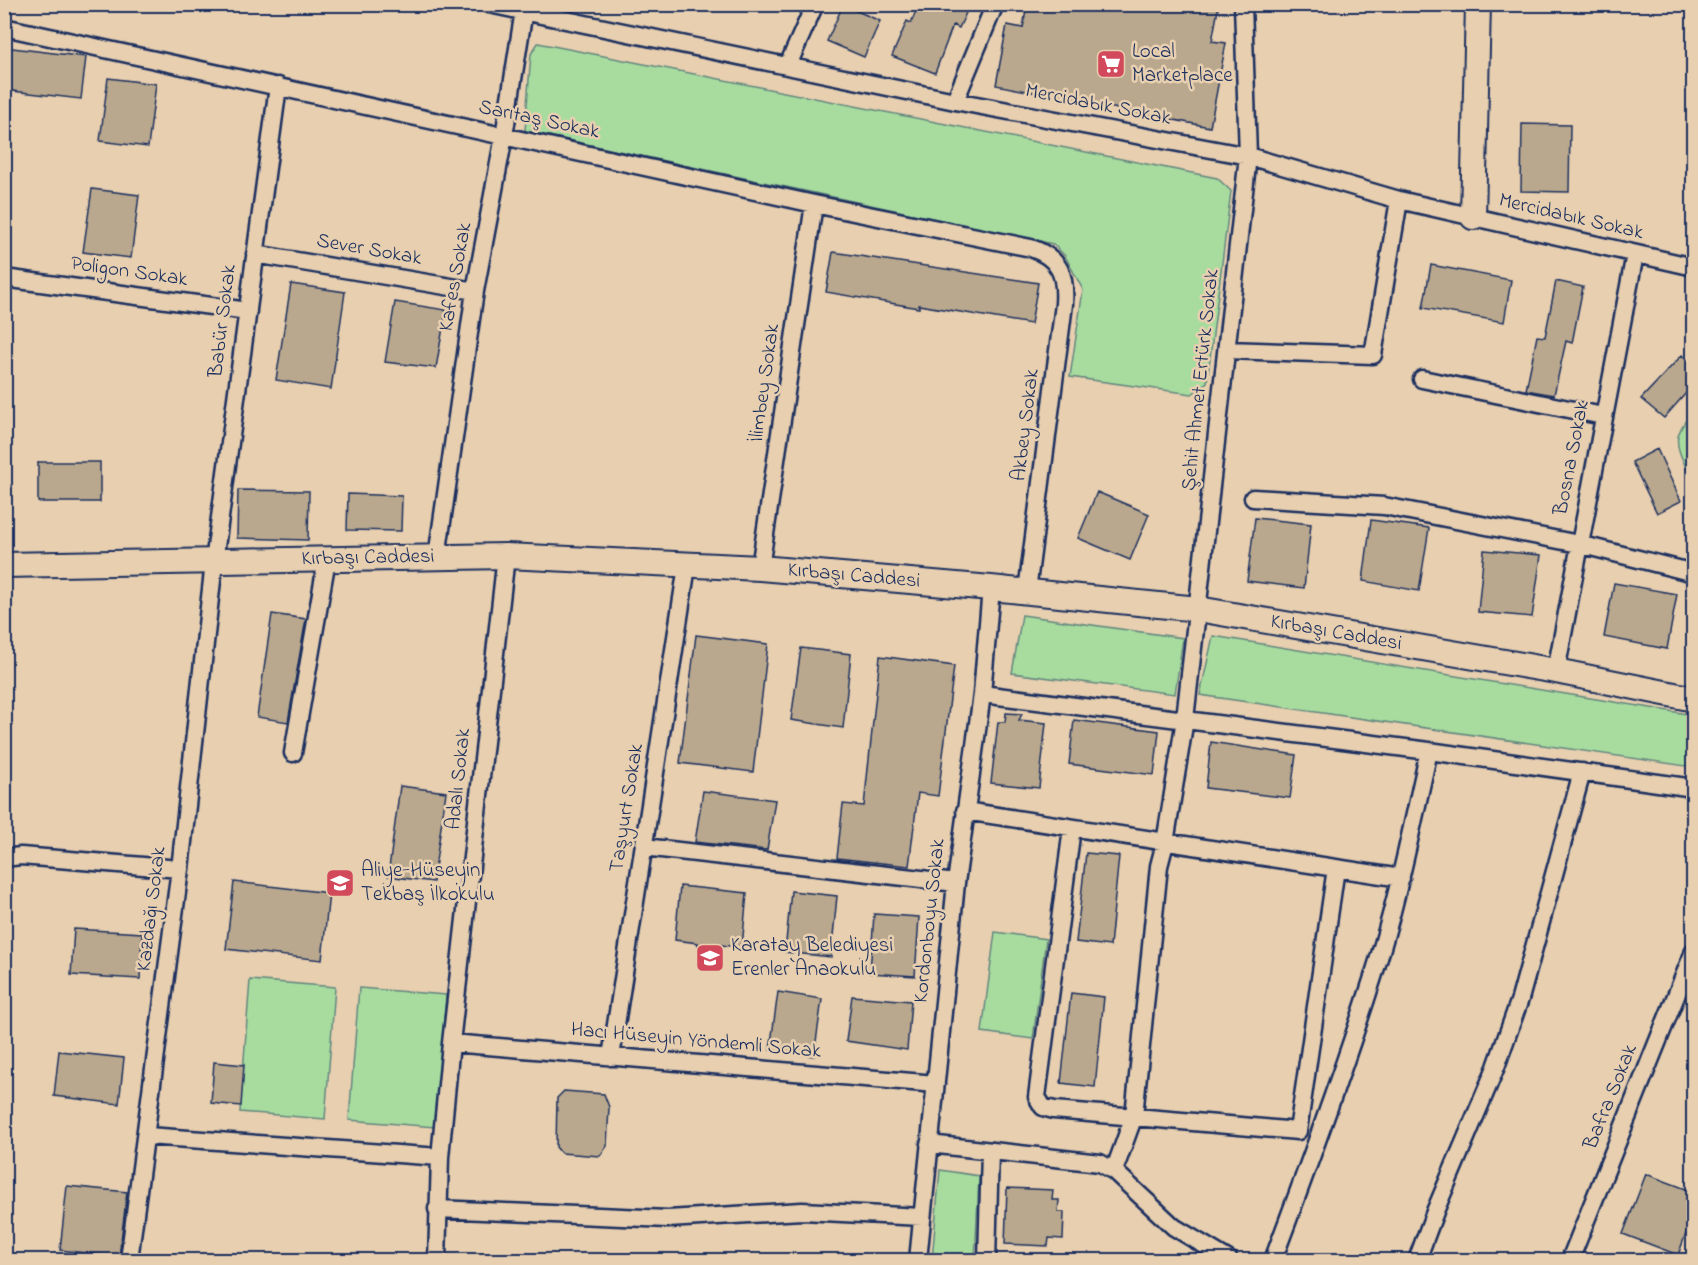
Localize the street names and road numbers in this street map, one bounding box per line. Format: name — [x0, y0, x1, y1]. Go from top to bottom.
street label: Mercidabık Sokak — [1023, 76, 1174, 134]
street label: Sarıtaş Sokak — [476, 93, 603, 148]
street label: Mercidabık Sokak — [1496, 186, 1647, 248]
street label: Kafes Sokak — [432, 219, 480, 334]
street label: Sever Sokak — [314, 226, 425, 274]
street label: Poligon Sokak — [68, 249, 190, 297]
street label: Babür Sokak — [201, 262, 245, 380]
street label: Şehit Ahmet Ertürk Sokak — [1174, 267, 1228, 492]
street label: İlimbey Sokak — [742, 321, 790, 445]
street label: Akbey Sokak — [1004, 366, 1050, 483]
street label: Bosna Sokak — [1546, 397, 1598, 519]
street label: Kırbaşı Caddesi — [301, 542, 435, 574]
street label: Kırbaşı Caddesi — [786, 555, 922, 597]
street label: Kırbaşı Caddesi — [1268, 607, 1404, 659]
street label: Adalı Sokak — [439, 726, 479, 831]
street label: Taşyurt Sokak — [602, 741, 654, 875]
street label: Kordonboyu Sokak — [906, 837, 956, 1005]
street label: Kazdağı Sokak — [129, 844, 177, 973]
street label: Hacı Hüseyin Yöndemli Sokak — [569, 1015, 823, 1069]
street label: Bafra Sokak — [1576, 1039, 1646, 1155]

